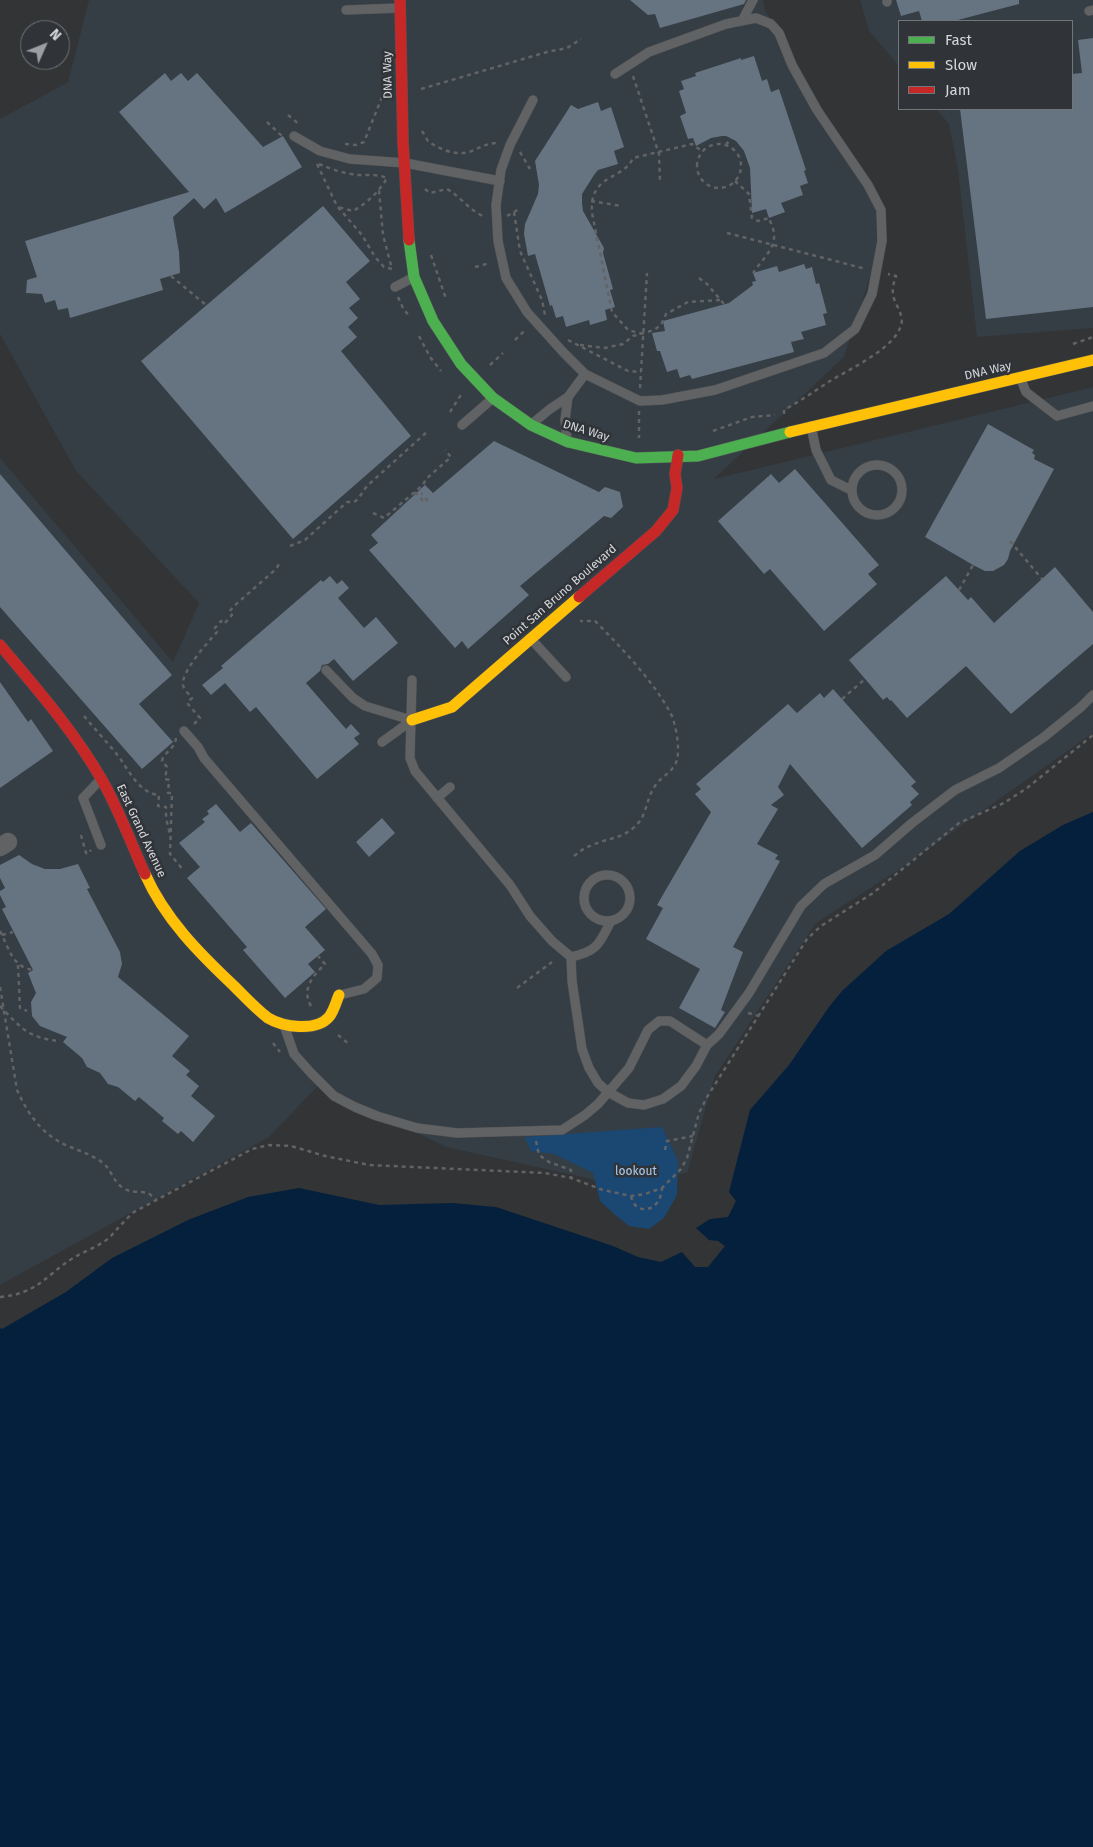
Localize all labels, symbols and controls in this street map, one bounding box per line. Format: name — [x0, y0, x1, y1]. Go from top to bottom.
north arrow — [20, 20, 70, 70]
legend — [898, 20, 1073, 110]
text: N — [46, 26, 65, 44]
text: Fast — [945, 31, 972, 49]
street label: DNA Way — [380, 51, 396, 99]
text: Slow — [945, 56, 977, 74]
text: Jam — [945, 81, 971, 99]
street label: DNA Way — [963, 359, 1013, 383]
street label: DNA Way — [561, 417, 611, 445]
street label: Point San Bruno Boulevard — [500, 542, 620, 648]
street label: East Grand Avenue — [113, 782, 169, 880]
park label: lookout — [615, 1165, 657, 1179]

